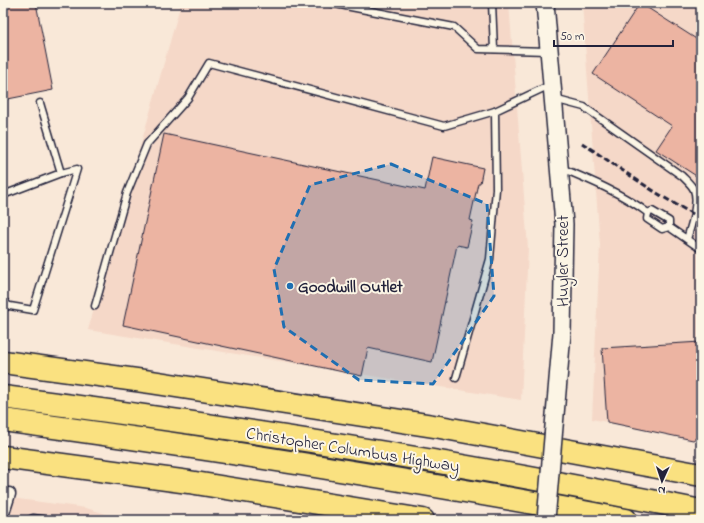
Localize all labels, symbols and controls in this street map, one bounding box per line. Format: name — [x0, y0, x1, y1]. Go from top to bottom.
scale bar — [554, 22, 673, 48]
text: 50 m — [560, 28, 584, 46]
street label: Huyler Street — [551, 215, 577, 307]
place label: Goodwill Outlet — [298, 275, 403, 300]
marker: Goodwill Outlet — [285, 281, 295, 291]
street label: Christopher Columbus Highway — [244, 421, 461, 482]
north arrow — [642, 461, 682, 501]
text: N — [657, 482, 666, 498]

